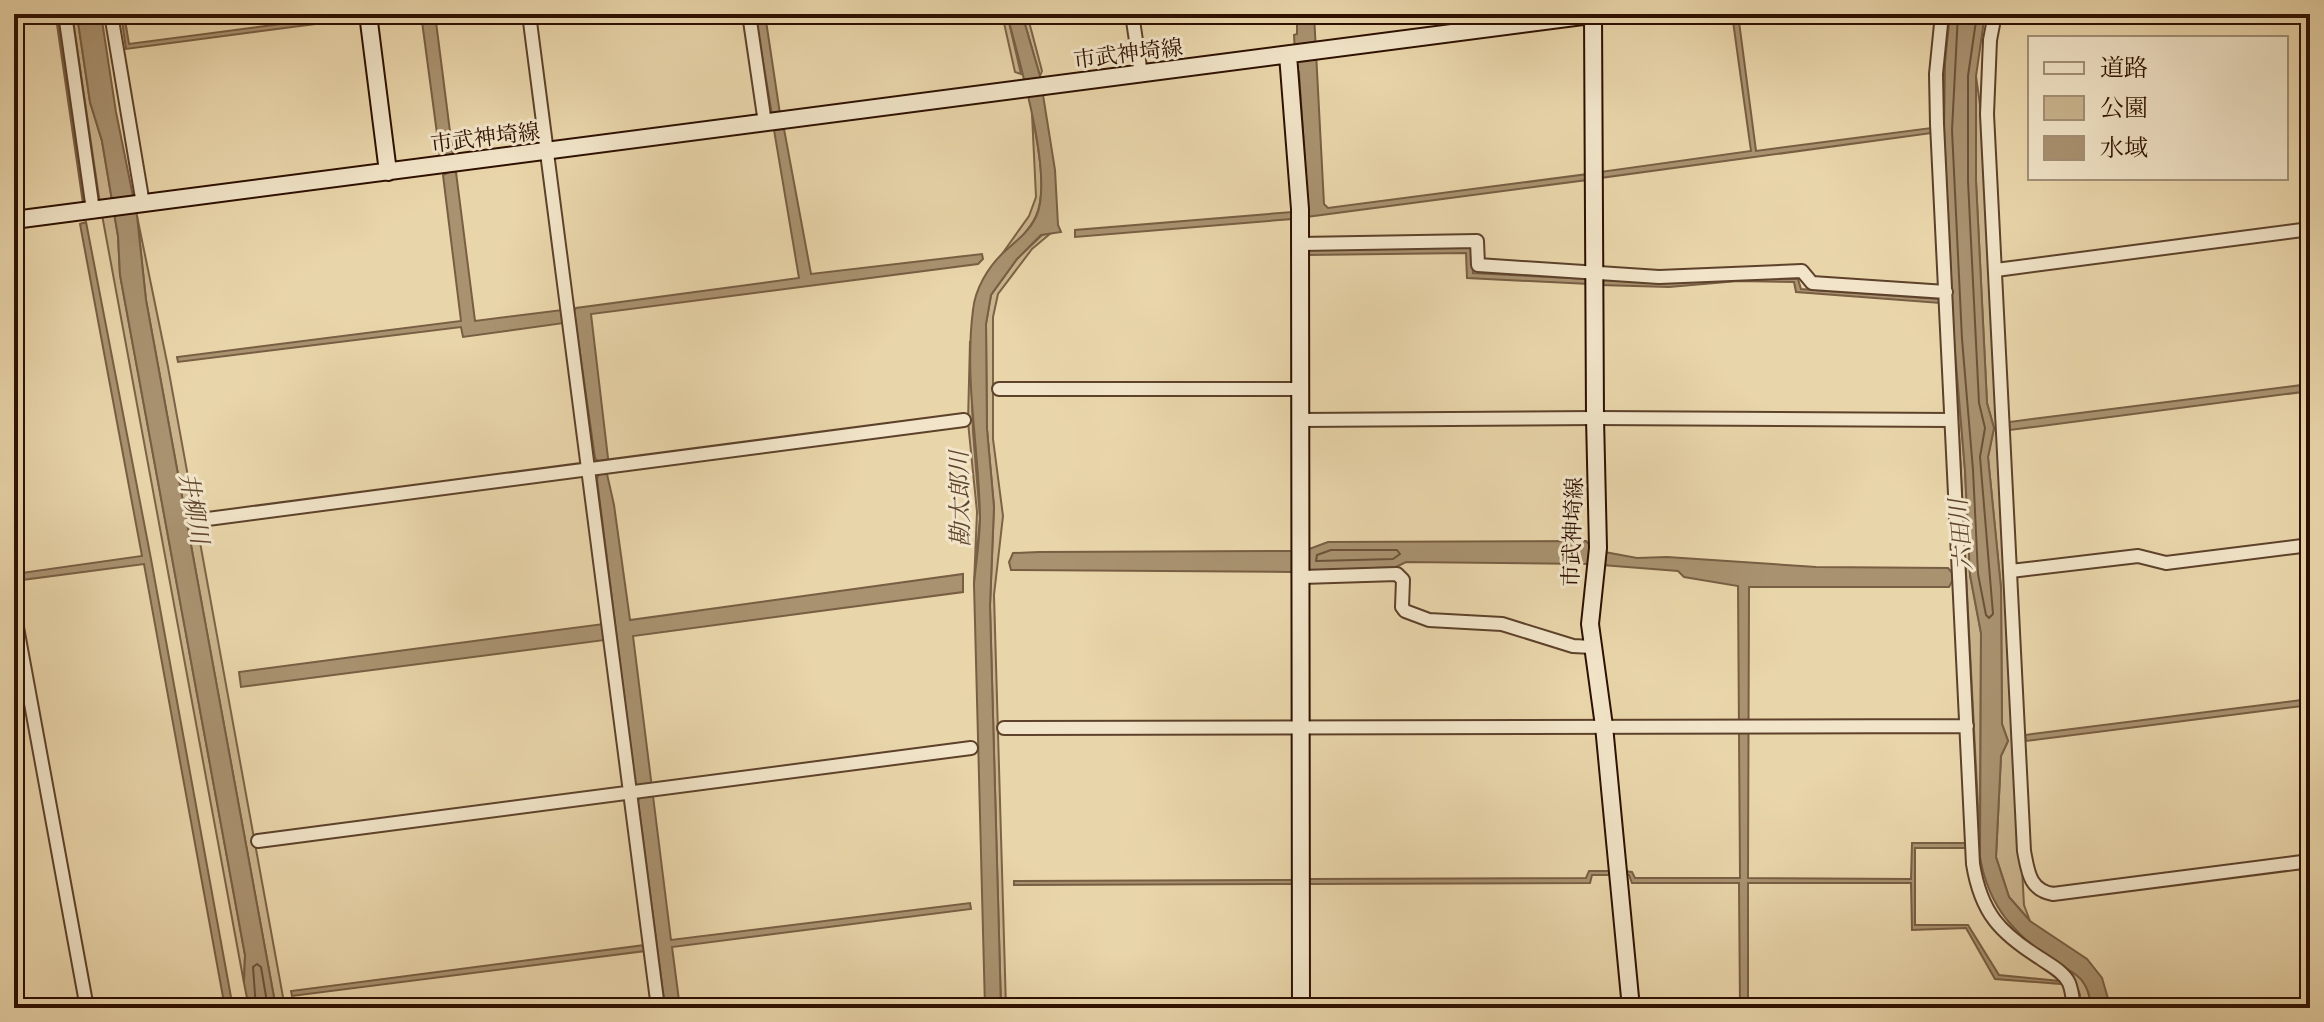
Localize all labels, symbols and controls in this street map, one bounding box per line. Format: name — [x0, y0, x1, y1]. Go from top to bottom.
street label: 市武神埼線 — [1072, 34, 1184, 74]
legend — [2028, 36, 2288, 180]
text: 道路 — [2100, 54, 2148, 82]
text: 公園 — [2100, 94, 2148, 122]
street label: 市武神埼線 — [429, 118, 541, 158]
text: 水域 — [2100, 134, 2148, 162]
water label: 勘太郎川 — [945, 448, 975, 547]
water label: 井柳川 — [174, 470, 215, 549]
street label: 市武神埼線 — [1558, 477, 1588, 587]
water label: 六田川 — [1944, 495, 1978, 572]

